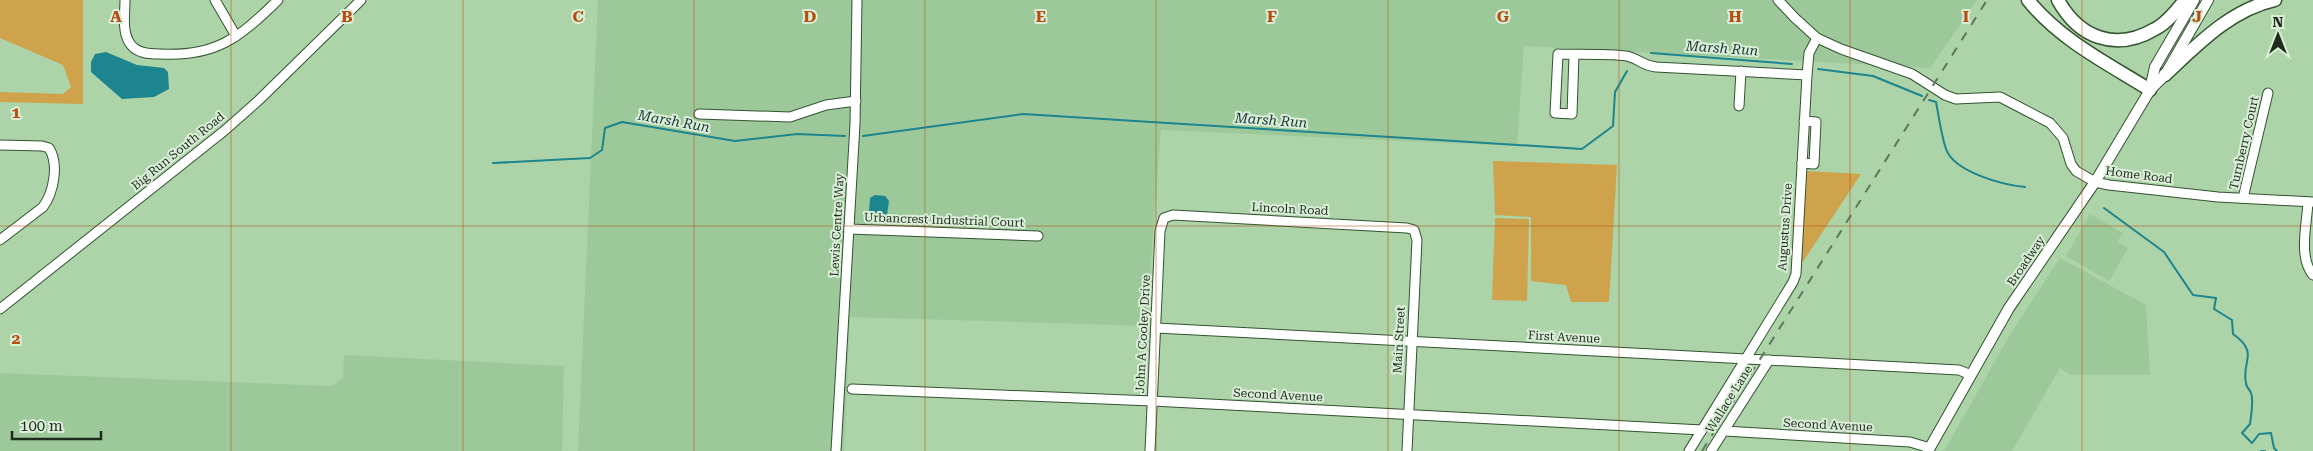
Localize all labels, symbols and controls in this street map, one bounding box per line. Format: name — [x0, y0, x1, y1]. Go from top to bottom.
text: A — [110, 7, 122, 26]
text: B — [341, 7, 353, 26]
text: C — [572, 7, 584, 26]
text: D — [804, 7, 817, 26]
text: E — [1036, 7, 1046, 26]
text: F — [1267, 7, 1277, 26]
text: G — [1497, 7, 1510, 26]
text: H — [1728, 7, 1742, 26]
text: I — [1963, 7, 1969, 26]
text: J — [2192, 7, 2202, 26]
north arrow — [2253, 10, 2303, 60]
text: N — [2273, 14, 2284, 30]
water label: Marsh Run — [1684, 37, 1759, 59]
street label: Turnberry Court — [2226, 94, 2262, 191]
text: 1 — [12, 103, 21, 122]
water label: Marsh Run — [636, 107, 711, 135]
street label: Big Run South Road — [129, 109, 227, 193]
water label: Marsh Run — [1233, 109, 1308, 131]
street label: Home Road — [2105, 164, 2174, 186]
street label: Lewis Centre Way — [827, 172, 847, 277]
street label: Augustus Drive — [1775, 182, 1795, 271]
street label: Lincoln Road — [1251, 200, 1329, 218]
street label: Urbancrest Industrial Court — [864, 210, 1025, 230]
street label: Broadway — [2004, 233, 2048, 289]
street label: John A Cooley Drive — [1133, 274, 1153, 394]
street label: Main Street — [1390, 306, 1408, 374]
street label: First Avenue — [1528, 328, 1601, 346]
text: 2 — [12, 329, 21, 348]
street label: Wallace Lane — [1703, 362, 1755, 435]
street label: Second Avenue — [1233, 386, 1324, 404]
scale bar — [12, 408, 101, 440]
street label: Second Avenue — [1783, 416, 1874, 434]
text: 100 m — [20, 417, 63, 435]

